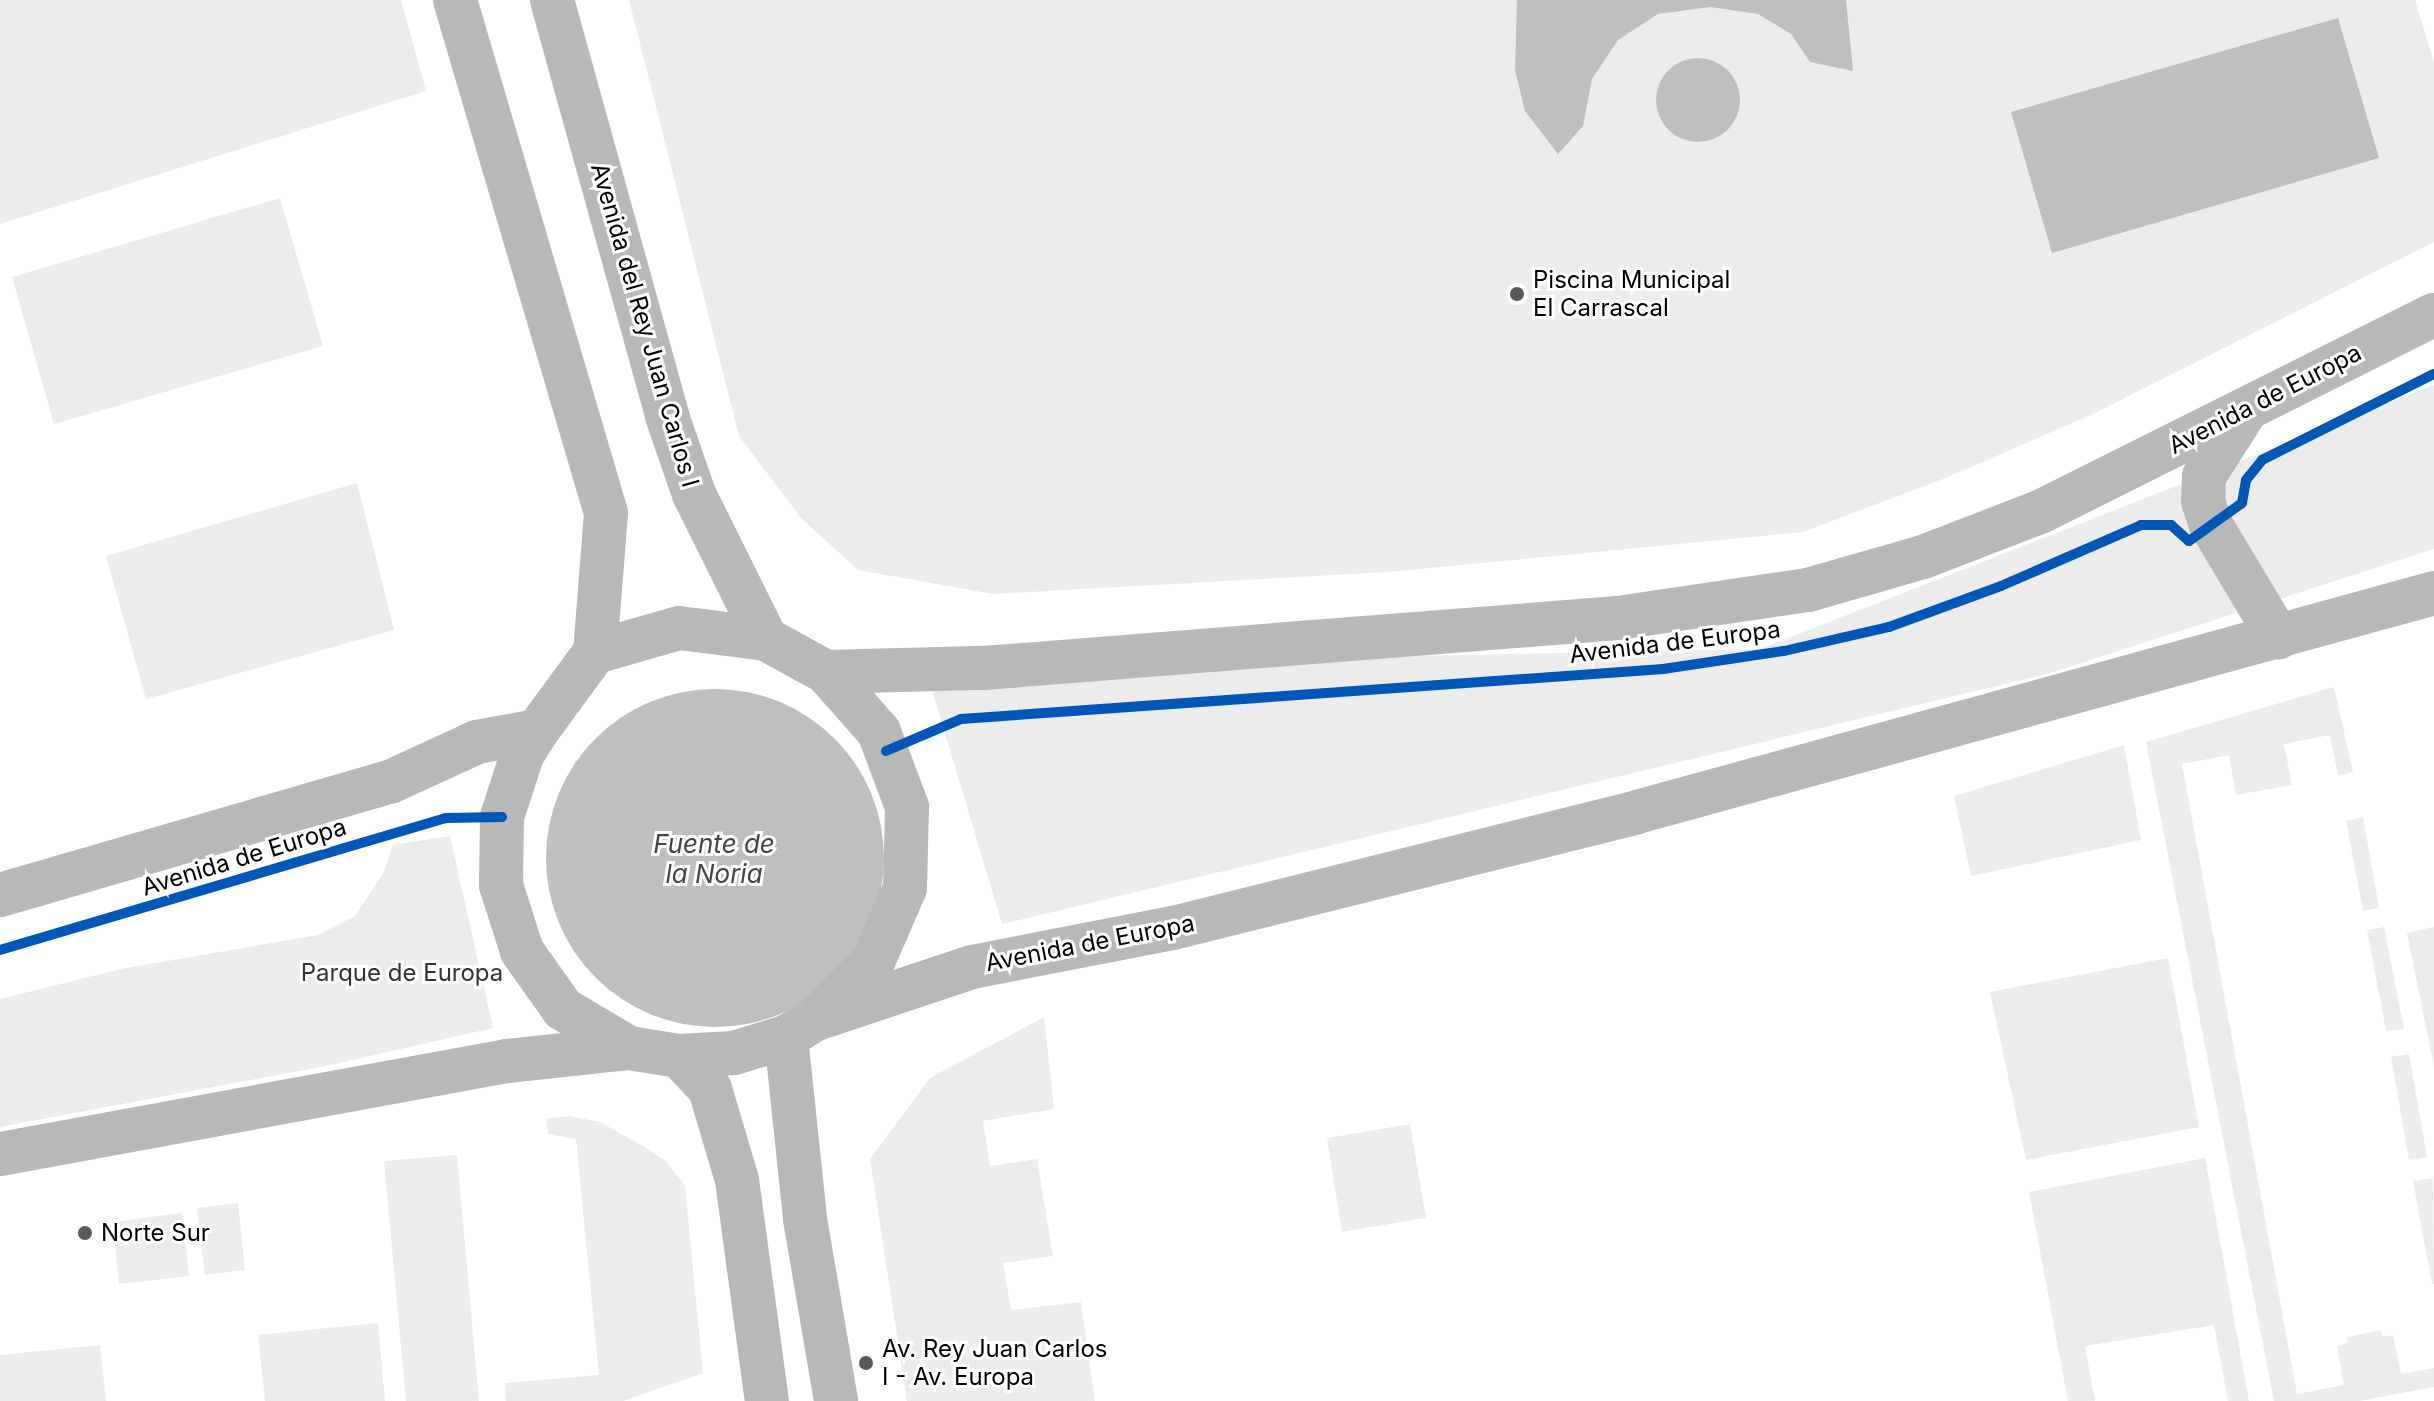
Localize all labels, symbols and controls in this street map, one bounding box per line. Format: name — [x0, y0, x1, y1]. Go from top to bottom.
street label: Avenida del Rey Juan Carlos I — [585, 160, 705, 490]
place label: Piscina Municipal El Carrascal — [1533, 266, 1730, 322]
marker: Piscina Municipal El Carrascal — [1508, 285, 1526, 303]
street label: Avenida de Europa — [2164, 338, 2366, 460]
street label: Avenida de Europa — [1568, 615, 1782, 669]
street label: Avenida de Europa — [138, 812, 350, 902]
water label: Fuente de la Noria — [653, 828, 775, 890]
street label: Avenida de Europa — [983, 909, 1197, 977]
park label: Parque de Europa — [301, 959, 503, 987]
place label: Norte Sur — [101, 1219, 210, 1247]
marker: Norte Sur — [76, 1224, 94, 1242]
place label: Av. Rey Juan Carlos I - Av. Europa — [882, 1335, 1107, 1391]
marker: Av. Rey Juan Carlos I - Av. Europa — [857, 1354, 875, 1372]

